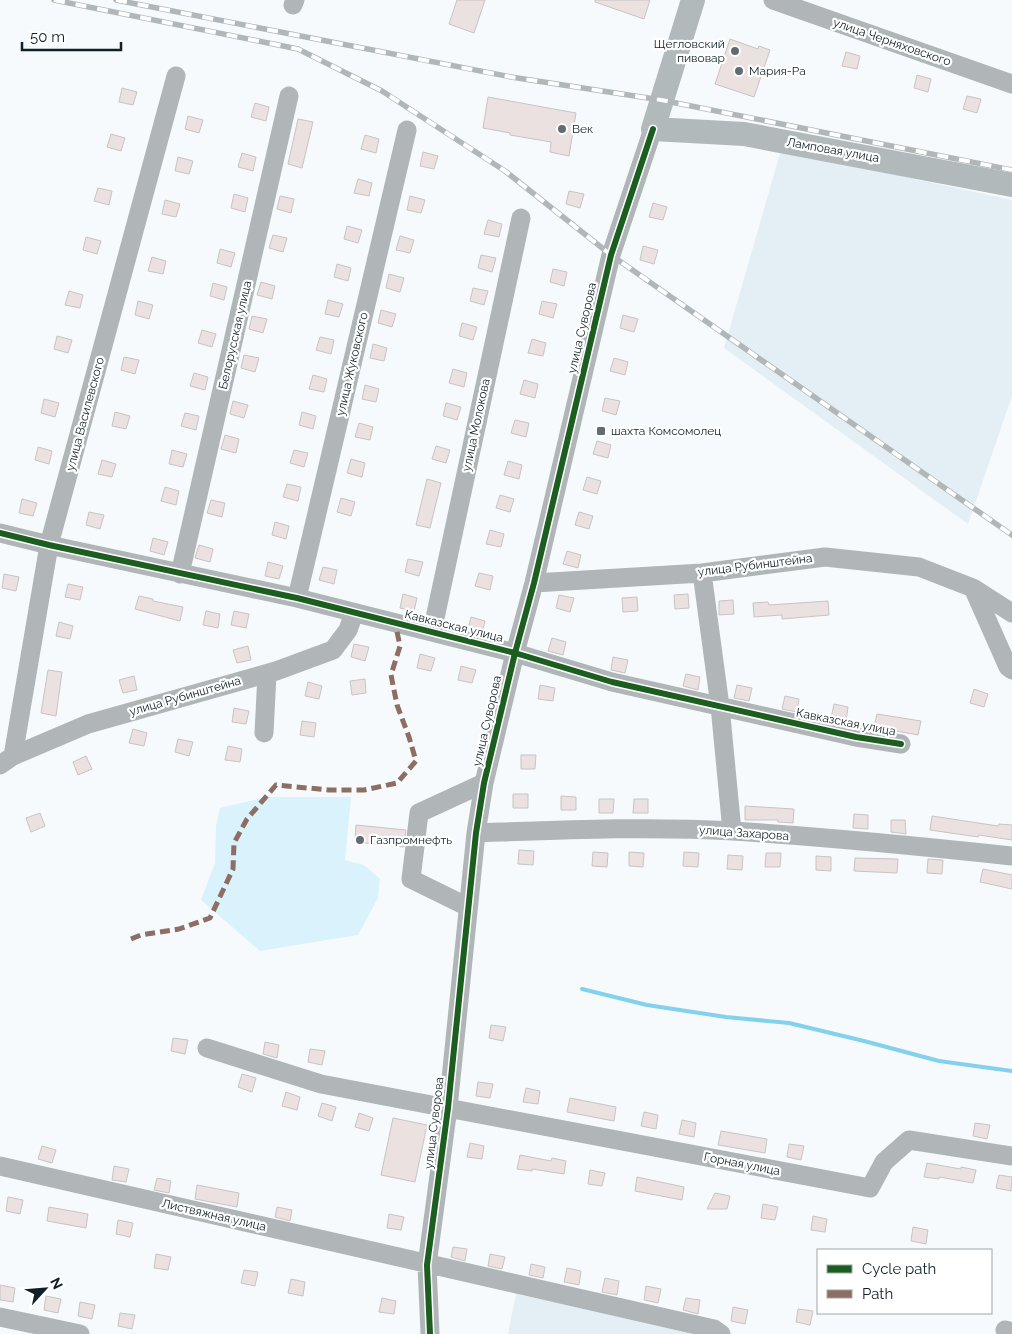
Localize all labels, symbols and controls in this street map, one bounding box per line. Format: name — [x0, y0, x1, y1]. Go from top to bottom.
street label: улица Черняховского — [831, 15, 953, 69]
scale bar — [22, 20, 121, 52]
text: 50 m — [30, 28, 65, 46]
place label: Щегловский пивовар — [654, 37, 725, 65]
marker: Щегловский пивовар — [729, 45, 741, 57]
place label: Мария-Ра — [749, 64, 806, 78]
marker: Мария-Ра — [733, 65, 745, 77]
place label: Век — [572, 122, 593, 136]
marker: Век — [556, 123, 568, 135]
street label: Ламповая улица — [786, 135, 880, 165]
street label: Белорусская улица — [216, 279, 254, 391]
street label: улица Суворова — [565, 281, 599, 375]
street label: улица Жуковского — [333, 311, 371, 417]
street label: улица Василевского — [63, 356, 107, 472]
street label: улица Молокова — [459, 377, 493, 473]
place label: шахта Комсомолец — [611, 424, 721, 438]
marker: шахта Комсомолец — [595, 425, 607, 437]
street label: улица Рубинштейна — [697, 551, 813, 579]
street label: Кавказская улица — [403, 607, 505, 645]
street label: улица Рубинштейна — [128, 673, 242, 719]
street label: улица Суворова — [470, 674, 504, 768]
street label: Кавказская улица — [795, 705, 897, 739]
street label: улица Захарова — [699, 823, 789, 843]
place label: Газпромнефть — [370, 833, 452, 847]
marker: Газпромнефть — [354, 834, 366, 846]
street label: улица Суворова — [421, 1076, 447, 1170]
street label: Горная улица — [703, 1150, 781, 1178]
street label: Листвяжная улица — [160, 1196, 268, 1234]
legend — [817, 1249, 992, 1314]
text: Cycle path — [862, 1260, 936, 1278]
north arrow — [20, 1264, 70, 1314]
text: N — [47, 1275, 66, 1292]
text: Path — [862, 1285, 893, 1303]

